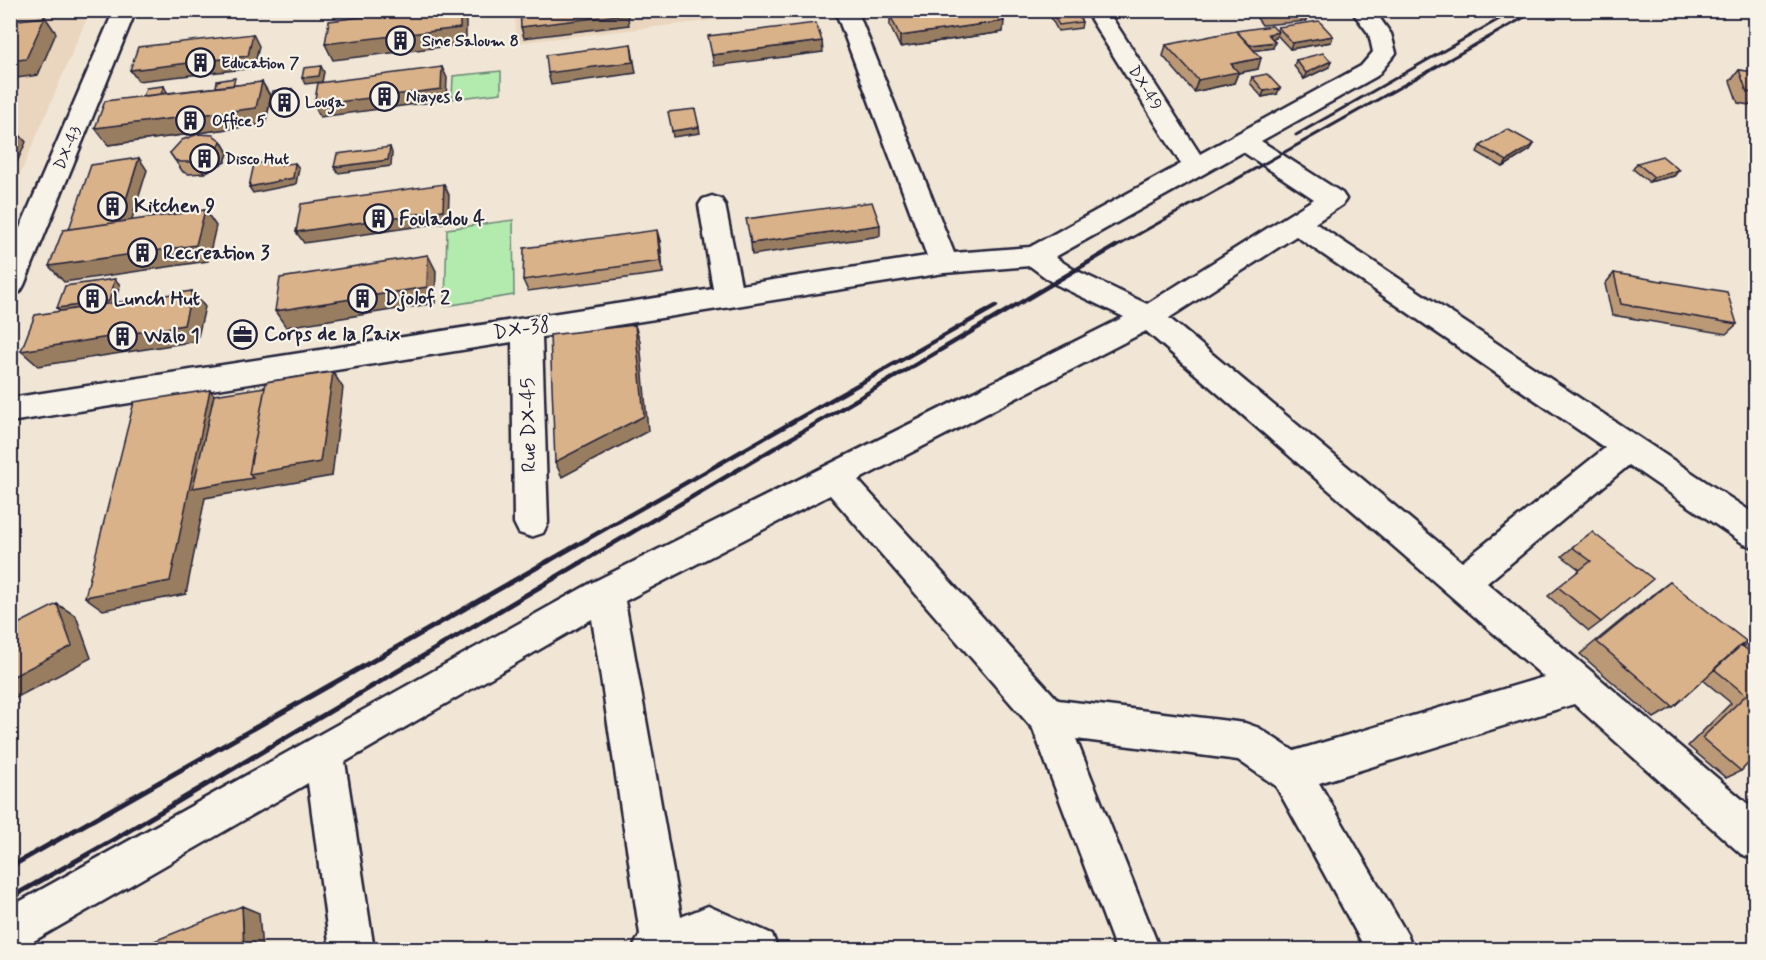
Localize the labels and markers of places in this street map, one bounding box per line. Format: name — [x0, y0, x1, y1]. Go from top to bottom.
building icon: Sine Saloum 8 — [385, 25, 417, 57]
place label: Sine Saloum 8 — [422, 31, 519, 52]
building icon: Education 7 — [184, 47, 216, 79]
place label: Education 7 — [221, 53, 299, 74]
building icon: Niayes 6 — [369, 81, 401, 113]
building icon: Louga — [268, 86, 300, 118]
place label: Niayes 6 — [406, 87, 463, 108]
place label: Louga — [305, 92, 345, 115]
building icon: Office 5 — [175, 105, 207, 137]
place label: Office 5 — [212, 111, 266, 132]
building icon: Disco Hut — [188, 143, 220, 175]
place label: Disco Hut — [225, 149, 289, 170]
building icon: Kitchen 9 — [97, 190, 129, 222]
place label: Kitchen 9 — [134, 193, 215, 220]
building icon: Fouladou 4 — [362, 203, 394, 235]
place label: Fouladou 4 — [399, 206, 485, 233]
building icon: Recreation 3 — [126, 237, 158, 269]
place label: Recreation 3 — [163, 240, 271, 267]
building icon: Djolof 2 — [347, 282, 379, 314]
building icon: Lunch Hut — [76, 283, 108, 315]
place label: Djolof 2 — [384, 285, 450, 312]
place label: Lunch Hut — [113, 286, 200, 313]
office icon: Corps de la Paix — [227, 318, 259, 350]
building icon: Walo 1 — [107, 320, 139, 352]
place label: Corps de la Paix — [264, 321, 400, 348]
place label: Walo 1 — [143, 323, 200, 350]

